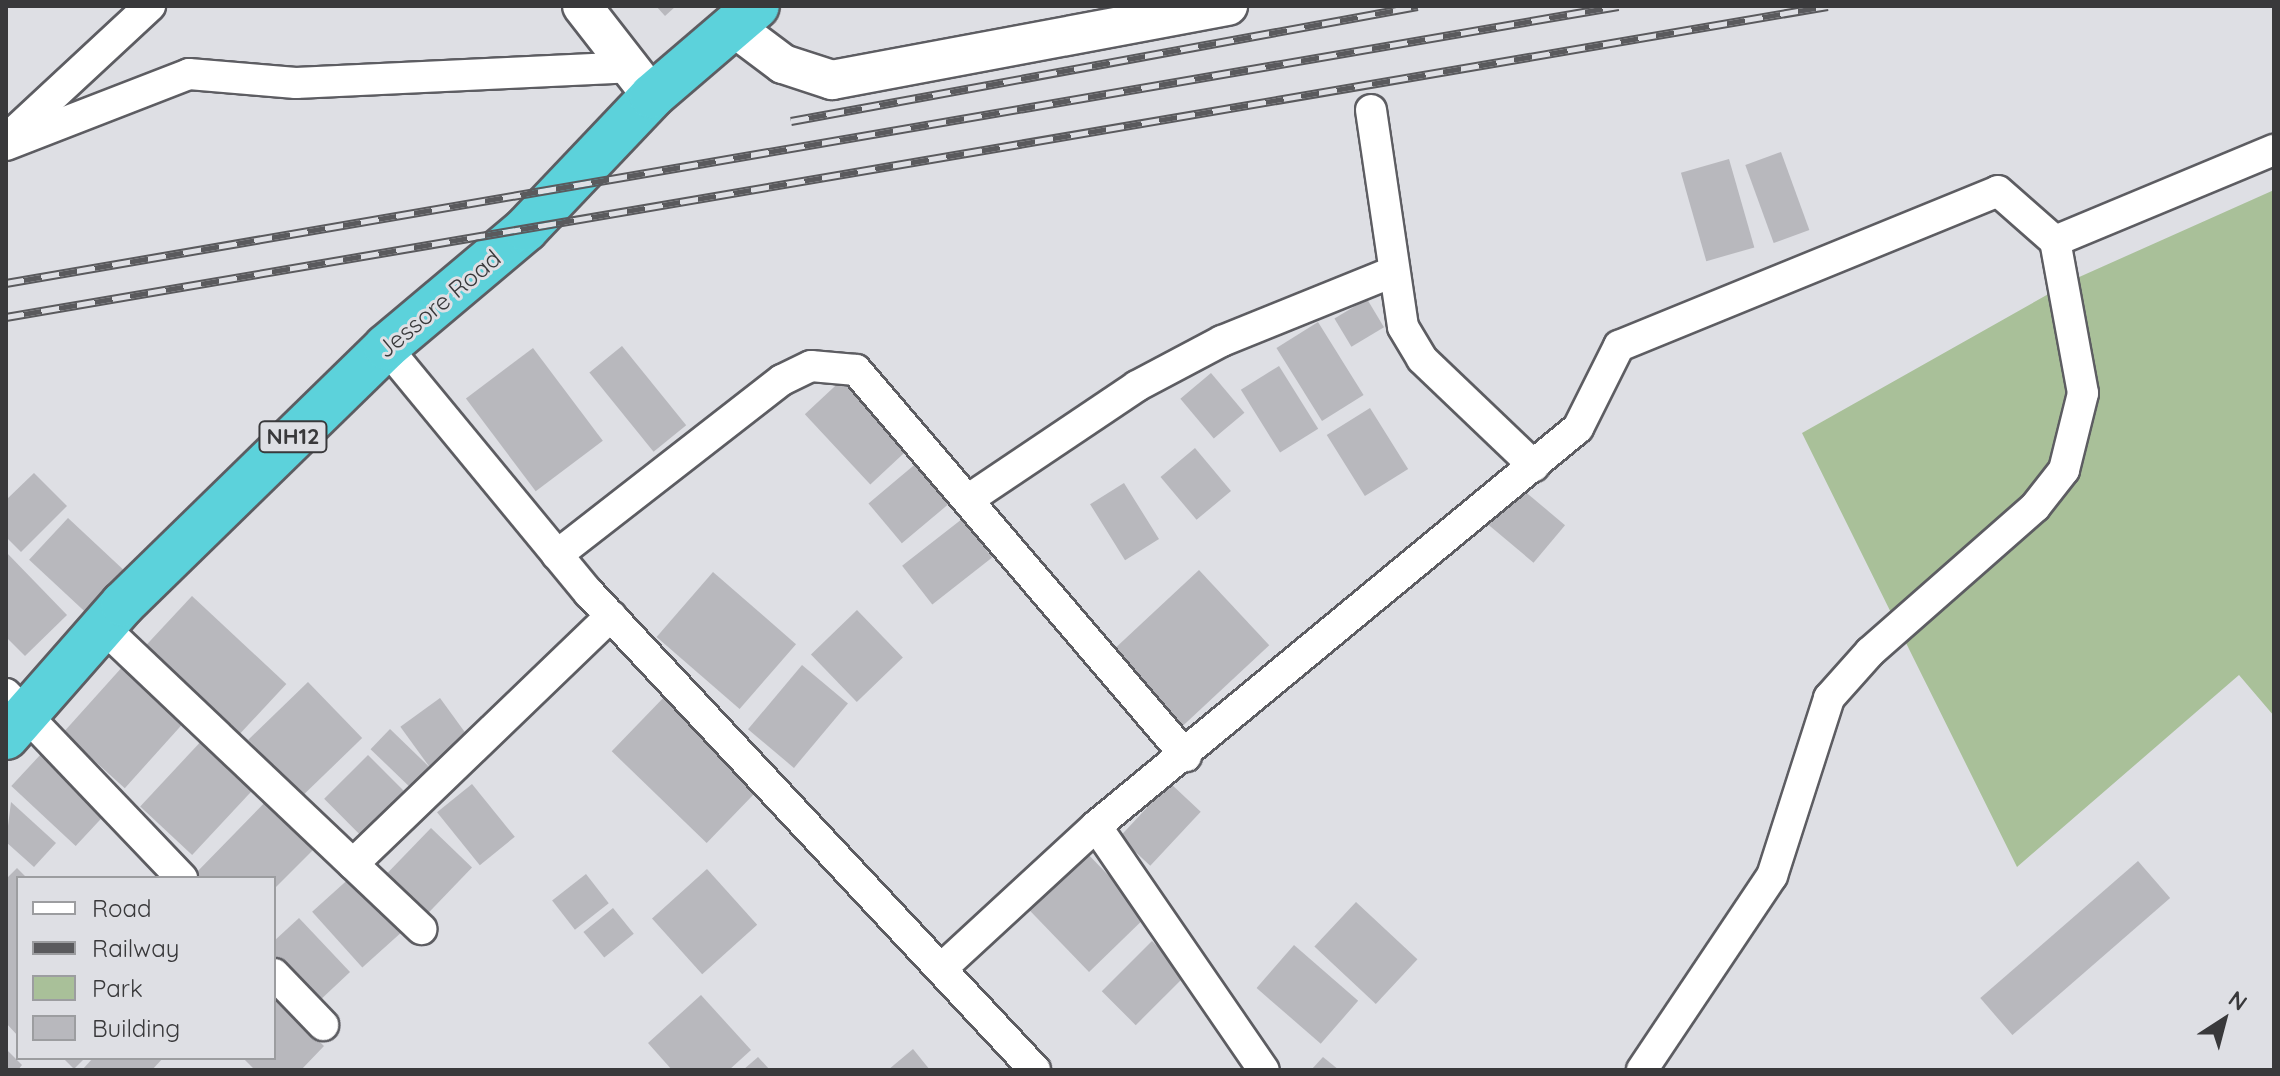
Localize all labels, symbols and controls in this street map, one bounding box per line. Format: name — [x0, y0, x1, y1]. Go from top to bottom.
street label: Jessore Road — [371, 244, 507, 364]
road number: NH12 — [257, 419, 329, 455]
legend — [16, 876, 276, 1060]
text: Road — [92, 893, 152, 923]
text: Railway — [92, 933, 179, 963]
text: Park — [92, 973, 143, 1003]
north arrow — [2184, 980, 2264, 1060]
text: N — [2223, 984, 2253, 1017]
text: Building — [92, 1013, 180, 1043]

